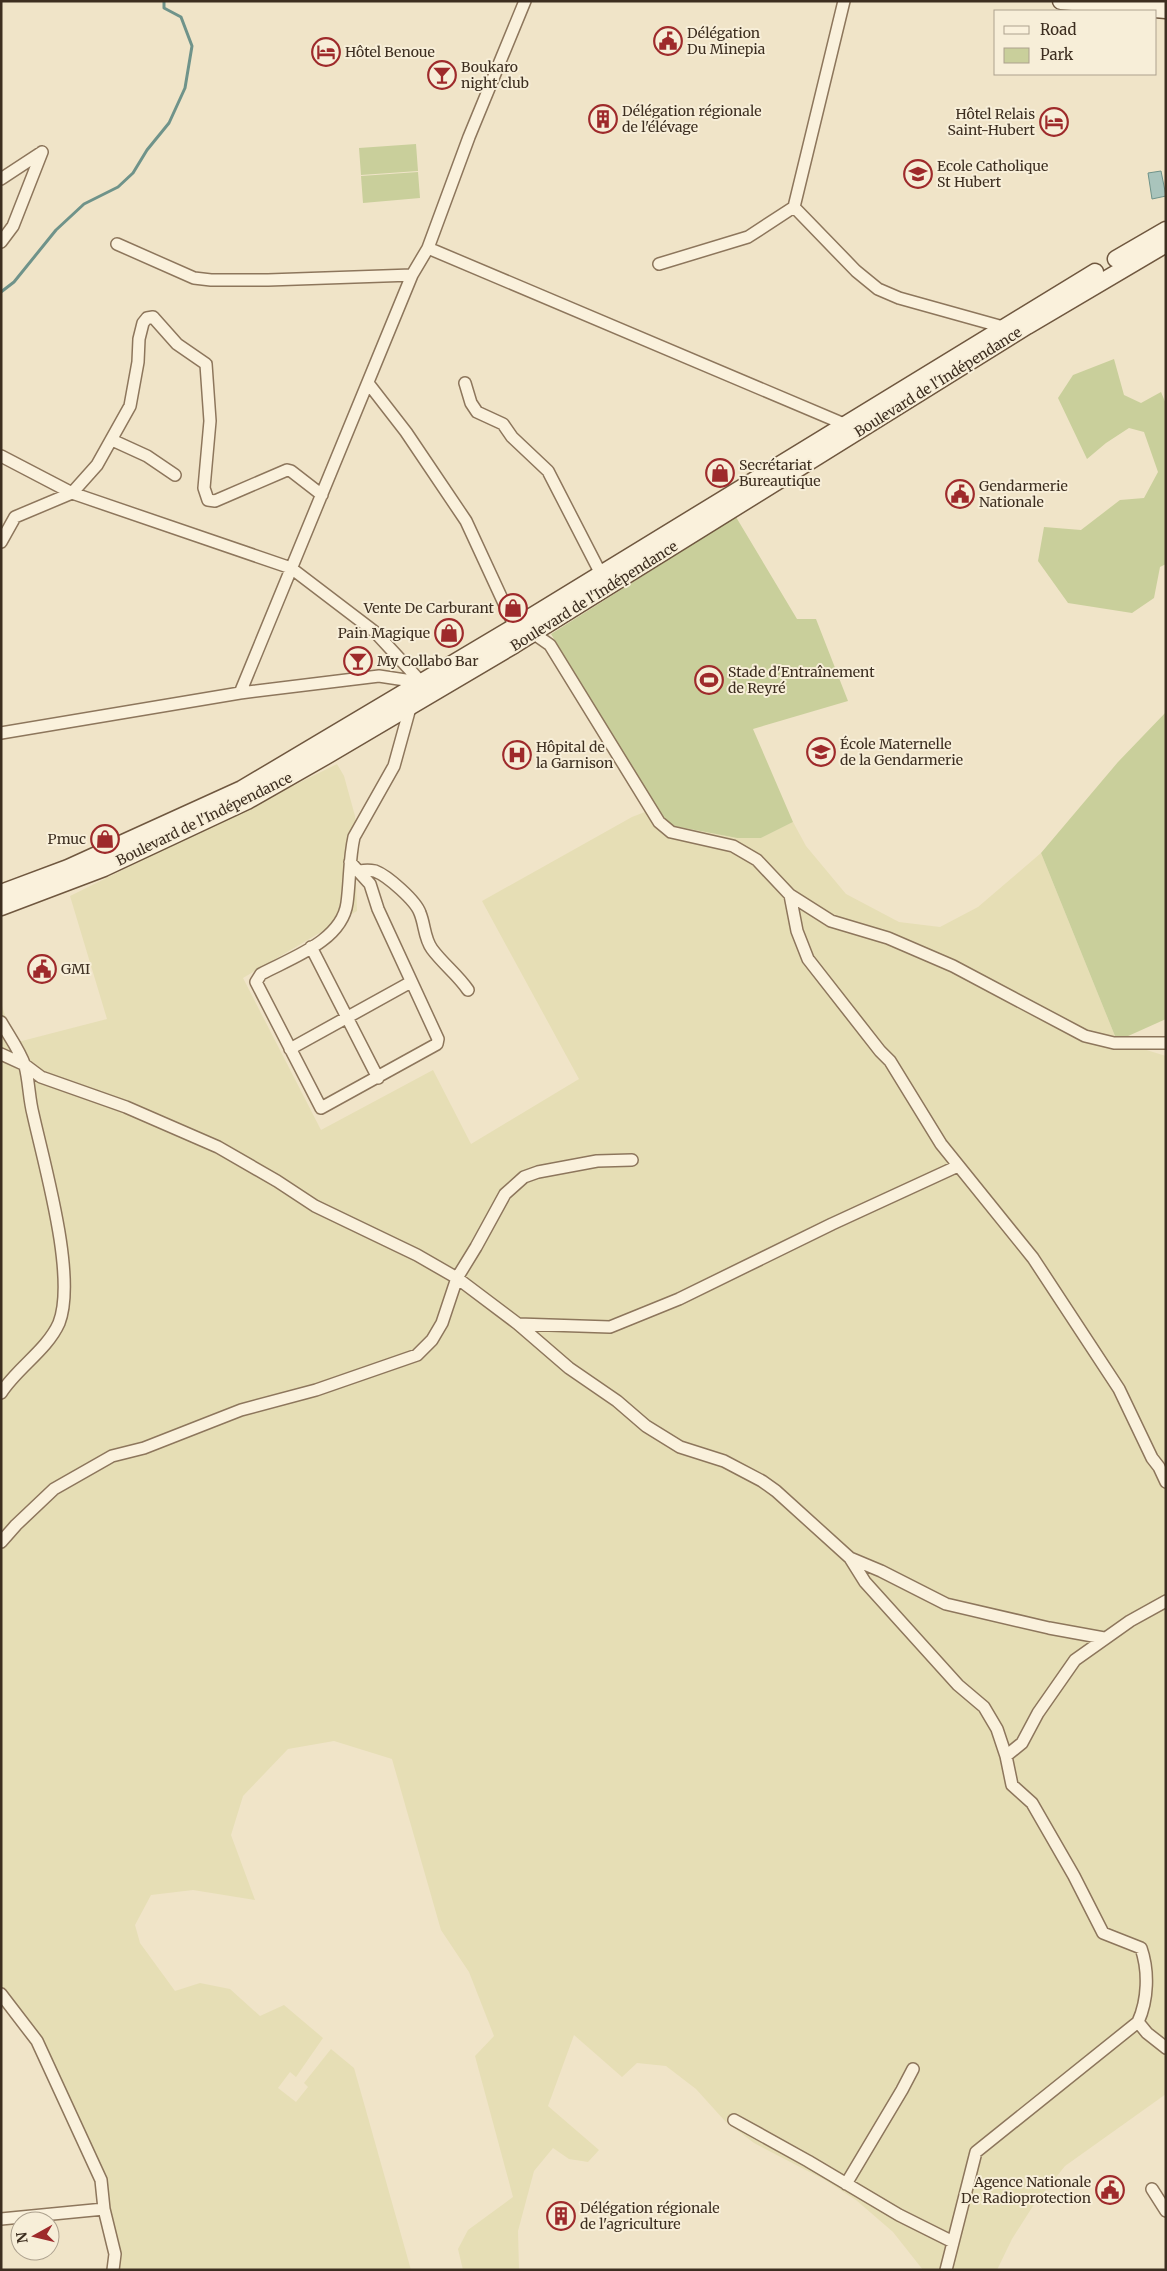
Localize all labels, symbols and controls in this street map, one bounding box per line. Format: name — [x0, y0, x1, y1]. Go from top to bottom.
legend — [994, 10, 1157, 75]
text: Road — [1040, 20, 1076, 39]
place label: Délégation Du Minepia — [687, 24, 766, 58]
public building icon: Délégation Du Minepia — [653, 26, 683, 56]
hotel icon: Hôtel Benoue — [311, 37, 341, 67]
place label: Hôtel Benoue — [345, 43, 435, 61]
text: Park — [1040, 45, 1074, 64]
place label: Boukaro night club — [461, 58, 529, 92]
bar icon: Boukaro night club — [427, 60, 457, 90]
place label: Délégation régionale de l'élévage — [622, 102, 762, 136]
building icon: Délégation régionale de l'élévage — [588, 104, 618, 134]
place label: Hôtel Relais Saint-Hubert — [947, 105, 1036, 139]
hotel icon: Hôtel Relais Saint-Hubert — [1039, 107, 1069, 137]
place label: Ecole Catholique St Hubert — [937, 157, 1048, 191]
school or university icon: Ecole Catholique St Hubert — [903, 159, 933, 189]
street label: Boulevard de l'Indépendance — [851, 323, 1025, 441]
place label: Secrétariat Bureautique — [739, 456, 821, 490]
shop icon: Secrétariat Bureautique — [705, 458, 735, 488]
place label: Gendarmerie Nationale — [979, 477, 1068, 511]
public building icon: Gendarmerie Nationale — [945, 479, 975, 509]
street label: Boulevard de l'Indépendance — [507, 537, 681, 655]
shop icon: Vente De Carburant — [498, 593, 528, 623]
place label: Vente De Carburant — [363, 599, 495, 617]
shop icon: Pain Magique — [434, 618, 464, 648]
place label: Pain Magique — [338, 624, 430, 642]
bar icon: My Collabo Bar — [343, 646, 373, 676]
place label: My Collabo Bar — [377, 652, 479, 670]
place label: Stade d'Entraînement de Reyré — [728, 663, 875, 697]
sports icon: Stade d'Entraînement de Reyré — [694, 665, 724, 695]
place label: École Maternelle de la Gendarmerie — [840, 735, 963, 769]
school or university icon: École Maternelle de la Gendarmerie — [806, 737, 836, 767]
place label: Hôpital de la Garnison — [536, 738, 613, 772]
hospital icon: Hôpital de la Garnison — [502, 740, 532, 770]
street label: Boulevard de l'Indépendance — [113, 768, 295, 870]
shop icon: Pmuc — [90, 824, 120, 854]
place label: Pmuc — [48, 830, 86, 848]
public building icon: GMI — [27, 954, 57, 984]
place label: GMI — [61, 960, 90, 978]
place label: Agence Nationale De Radioprotection — [961, 2173, 1091, 2207]
public building icon: Agence Nationale De Radioprotection — [1095, 2175, 1125, 2205]
place label: Délégation régionale de l'agriculture — [580, 2199, 720, 2233]
building icon: Délégation régionale de l'agriculture — [546, 2201, 576, 2231]
north arrow — [10, 2211, 60, 2261]
text: N — [12, 2231, 32, 2245]

